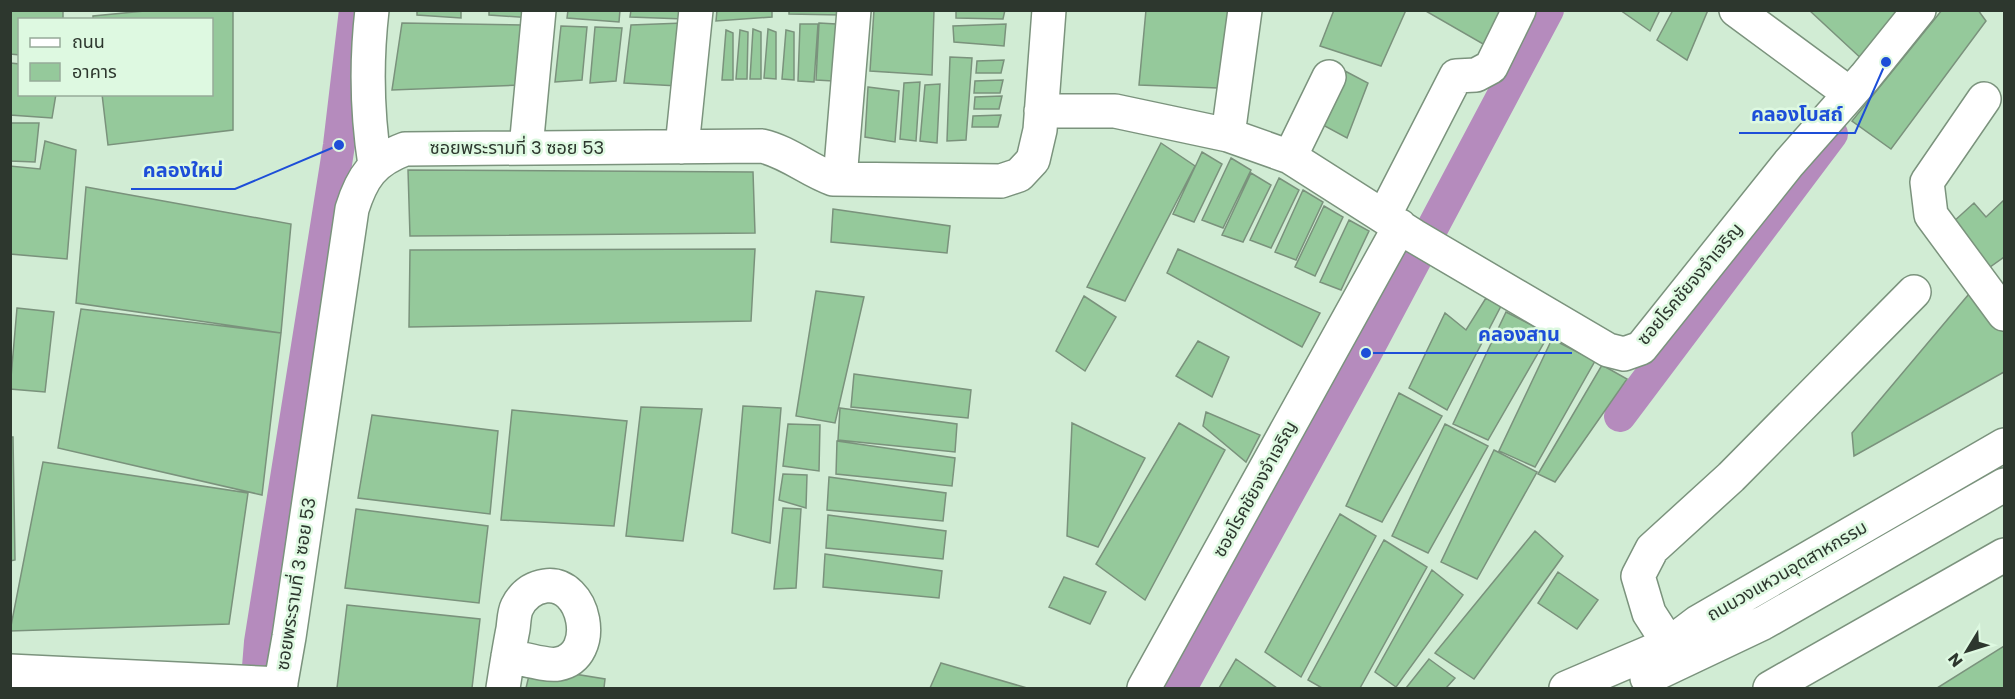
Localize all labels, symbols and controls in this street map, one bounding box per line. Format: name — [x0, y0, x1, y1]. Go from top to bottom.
legend — [18, 18, 213, 96]
text: ถนน — [72, 29, 105, 54]
text: อาคาร — [72, 59, 117, 84]
callout: คลองโบสถ์ — [1739, 95, 1855, 133]
text: คลองโบสถ์ — [1751, 100, 1843, 128]
street label: ซอยพระรามที่ 3 ซอย 53 — [430, 135, 604, 160]
callout: คลองใหม่ — [131, 151, 235, 189]
text: คลองใหม่ — [143, 156, 223, 184]
street label: ซอยโรคชัยจงจำเจริญ — [1631, 217, 1748, 350]
callout: คลองสาน — [1467, 315, 1572, 353]
text: คลองสาน — [1478, 320, 1560, 348]
street label: ซอยโรคชัยจงจำเจริญ — [1207, 416, 1302, 561]
street label: ซอยพระรามที่ 3 ซอย 53 — [270, 496, 321, 672]
street label: ถนนวงแหวนอุตสาหกรรม — [1702, 514, 1872, 627]
north arrow — [1937, 621, 1997, 681]
text: N — [1943, 648, 1968, 672]

